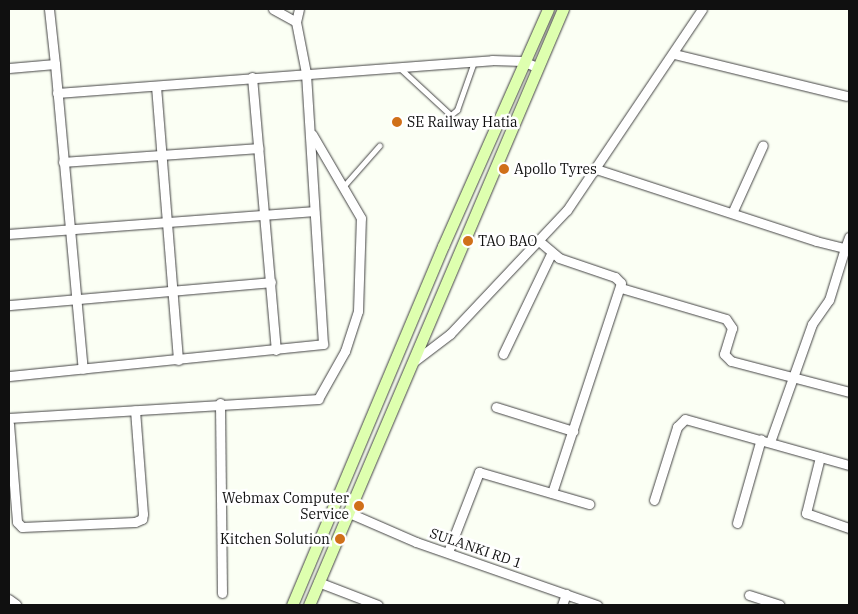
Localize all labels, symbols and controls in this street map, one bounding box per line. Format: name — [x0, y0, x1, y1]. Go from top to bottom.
place label: SE Railway Hatia — [407, 114, 518, 130]
marker: SE Railway Hatia — [391, 116, 403, 128]
place label: Apollo Tyres — [514, 161, 597, 177]
marker: Apollo Tyres — [498, 163, 510, 175]
place label: TAO BAO — [478, 233, 537, 249]
marker: TAO BAO — [462, 235, 474, 247]
place label: Webmax Computer Service — [222, 490, 349, 522]
marker: Webmax Computer Service — [353, 500, 365, 512]
street label: SULANKI RD 1 — [428, 524, 524, 572]
place label: Kitchen Solution — [220, 531, 330, 547]
marker: Kitchen Solution — [334, 533, 346, 545]

